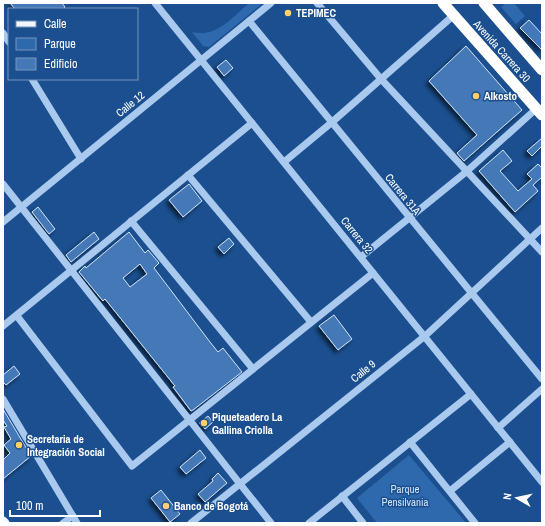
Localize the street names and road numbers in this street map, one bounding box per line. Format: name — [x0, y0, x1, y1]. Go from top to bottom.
street label: Avenida Carrera 30 — [470, 16, 533, 85]
street label: Calle 12 — [113, 88, 147, 120]
street label: Carrera 31A — [382, 171, 425, 218]
street label: Carrera 32 — [338, 214, 376, 256]
street label: Calle 9 — [348, 357, 378, 385]

